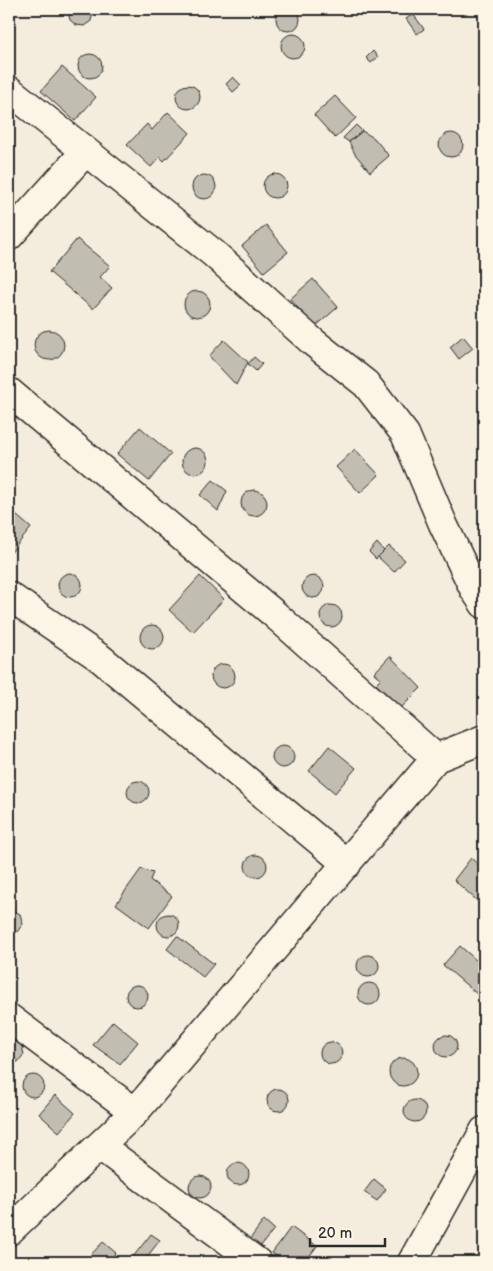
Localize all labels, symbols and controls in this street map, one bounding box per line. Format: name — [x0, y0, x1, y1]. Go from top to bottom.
scale bar — [310, 1216, 386, 1248]
text: 20 m — [318, 1224, 352, 1243]

